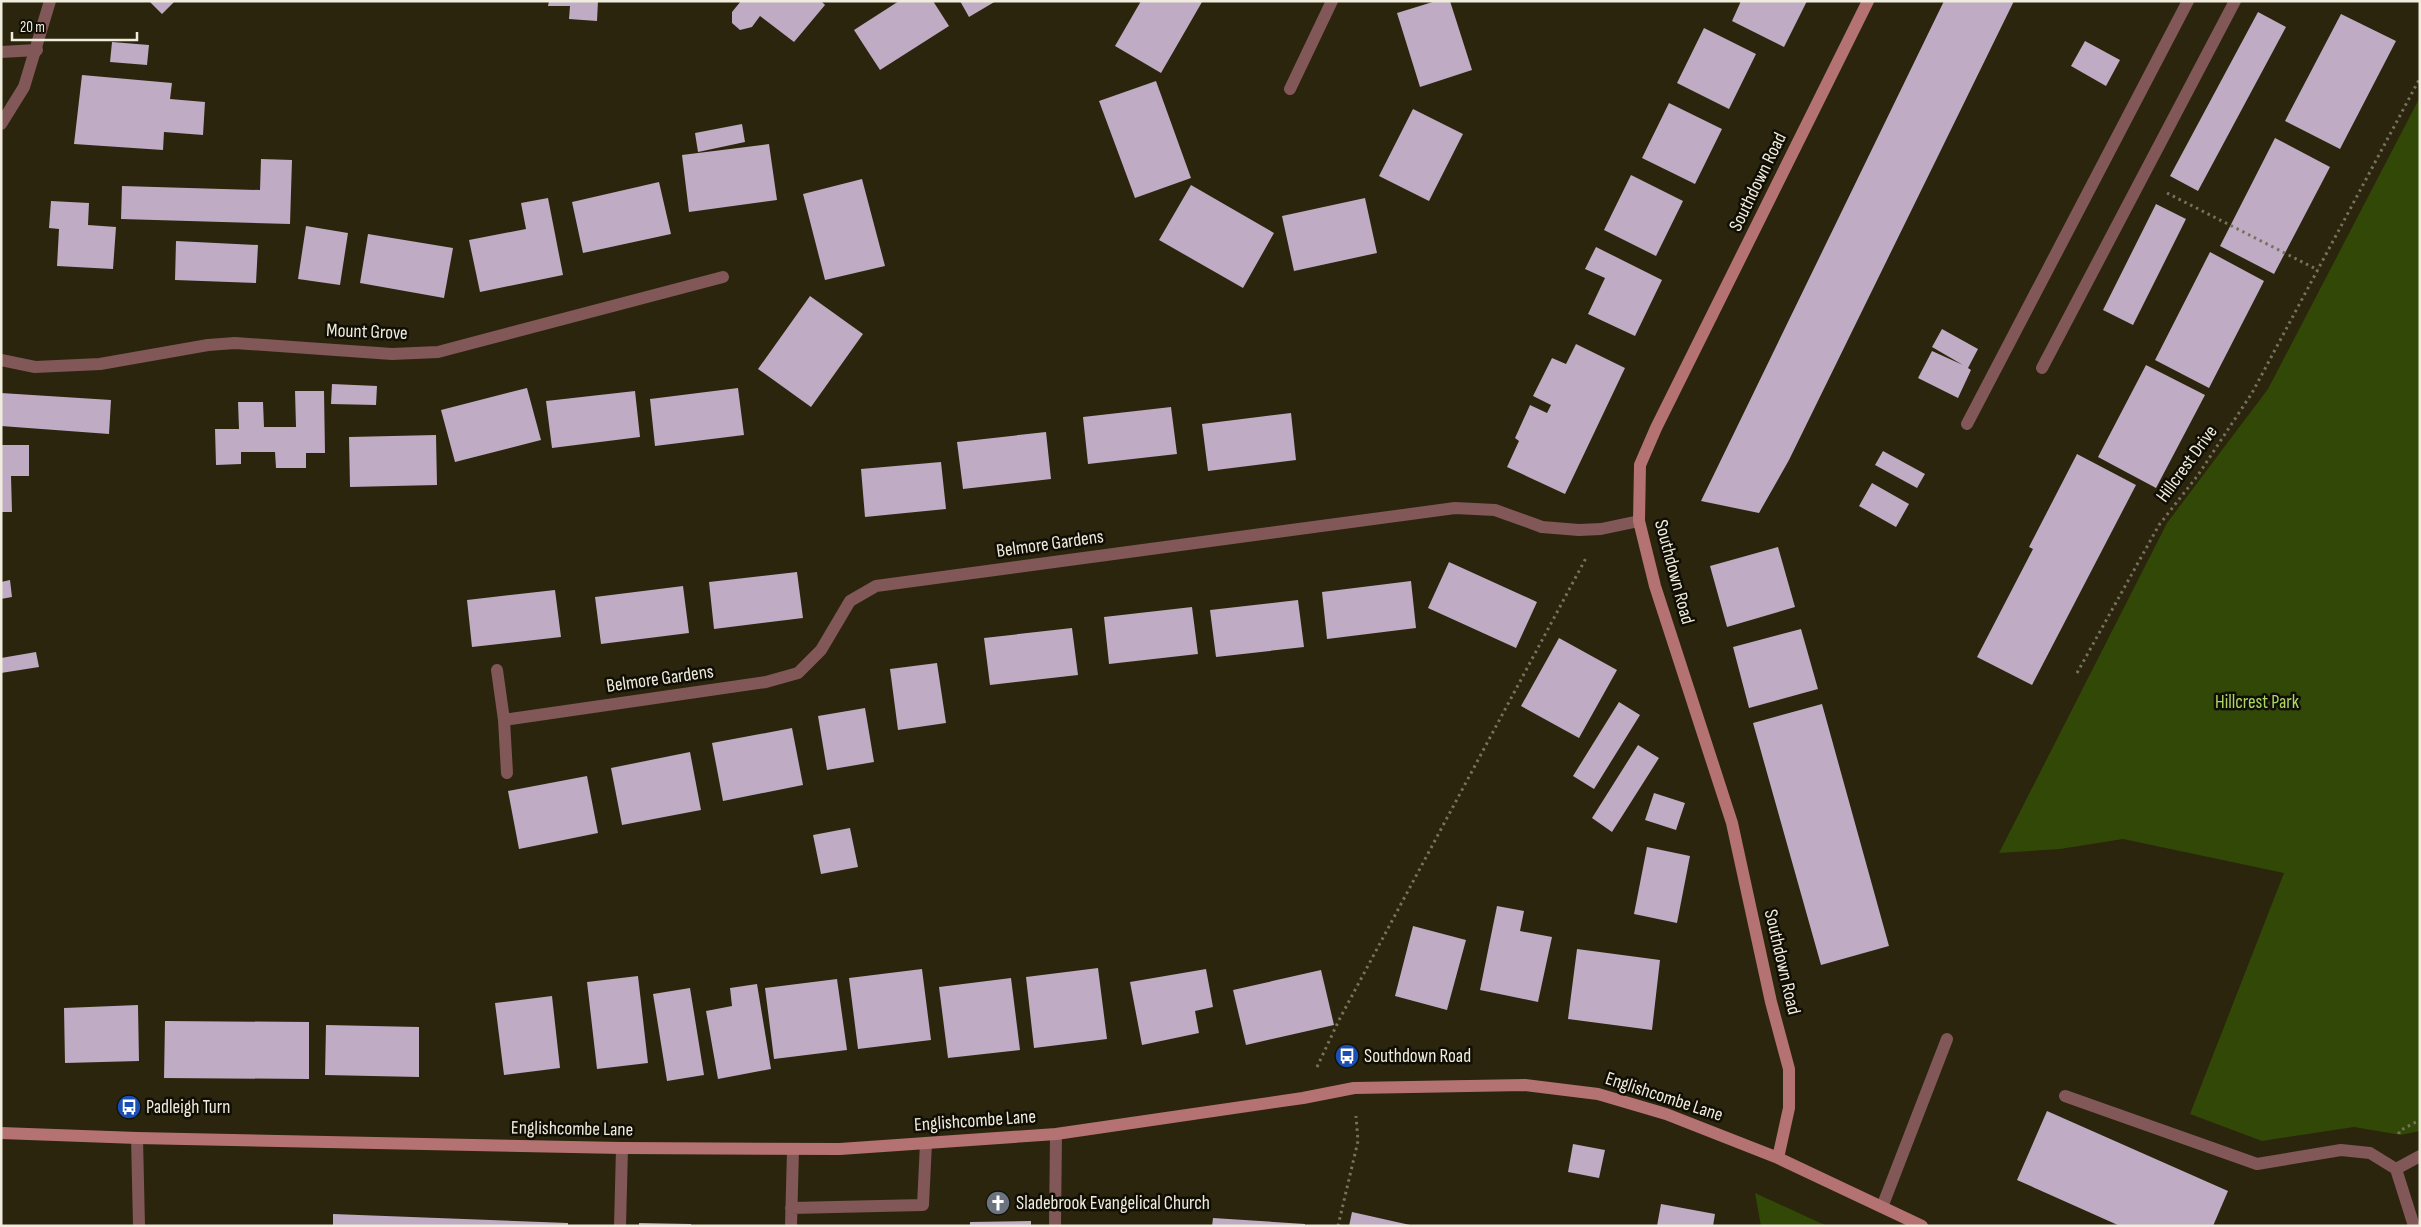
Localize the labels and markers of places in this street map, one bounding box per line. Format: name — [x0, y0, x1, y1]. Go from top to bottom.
bus stop icon: Southdown Road — [1334, 1043, 1360, 1069]
place label: Southdown Road — [1364, 1045, 1471, 1068]
bus stop icon: Padleigh Turn — [116, 1094, 142, 1120]
place label: Padleigh Turn — [146, 1096, 230, 1119]
church icon: Sladebrook Evangelical Church — [985, 1190, 1011, 1216]
place label: Sladebrook Evangelical Church — [1016, 1192, 1210, 1215]

